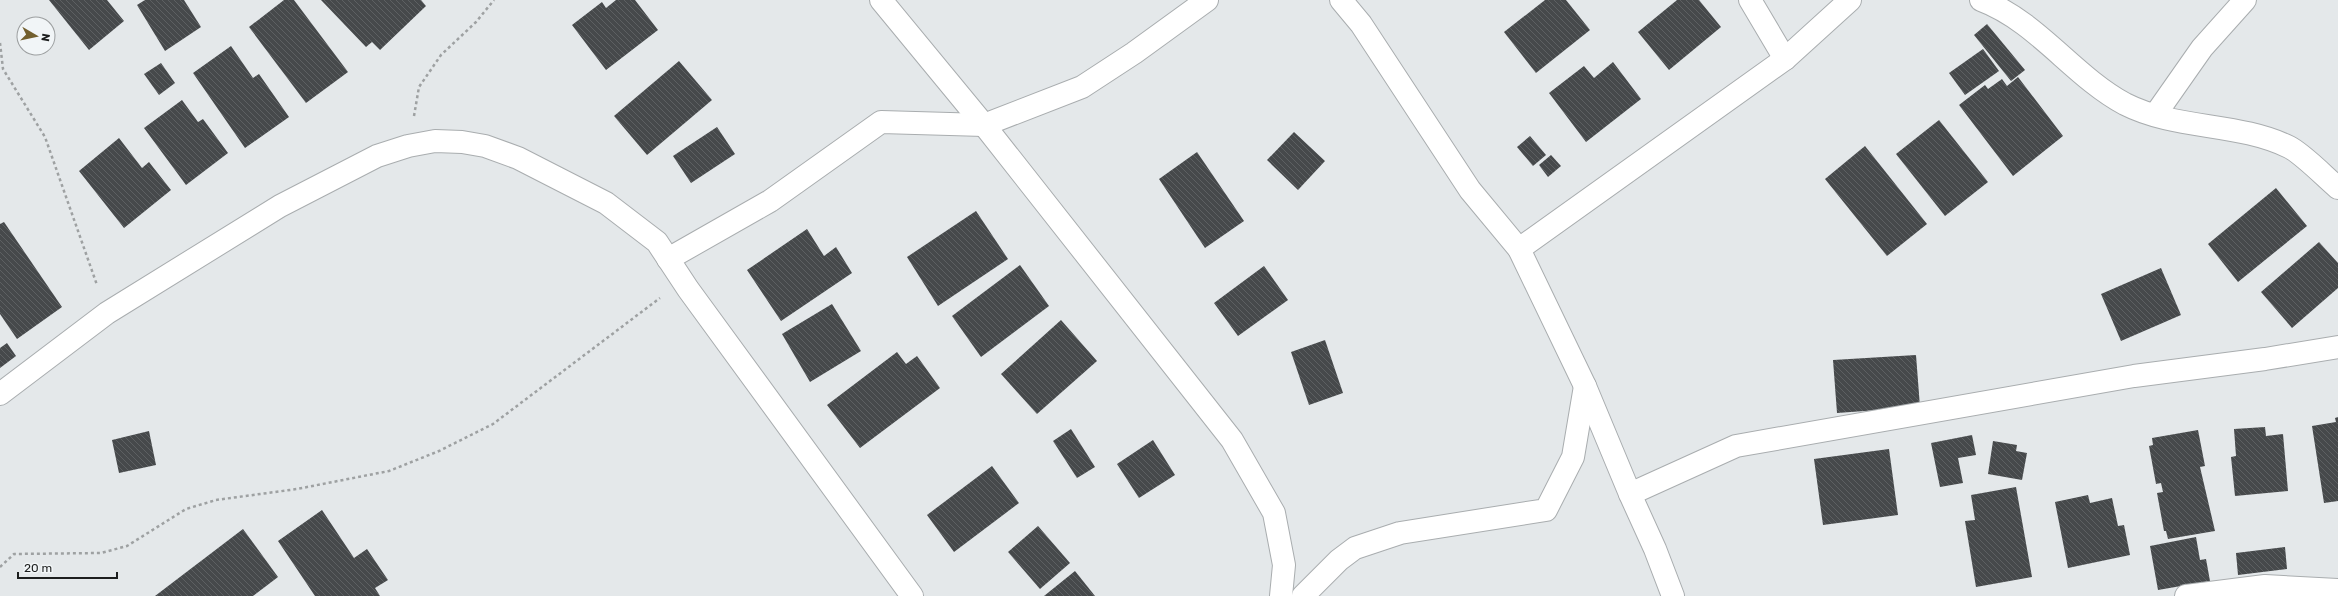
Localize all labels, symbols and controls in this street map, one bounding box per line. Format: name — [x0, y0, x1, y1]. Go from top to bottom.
north arrow — [16, 16, 56, 56]
text: N — [38, 33, 52, 42]
scale bar — [18, 554, 117, 580]
text: 20 m — [24, 561, 52, 575]

